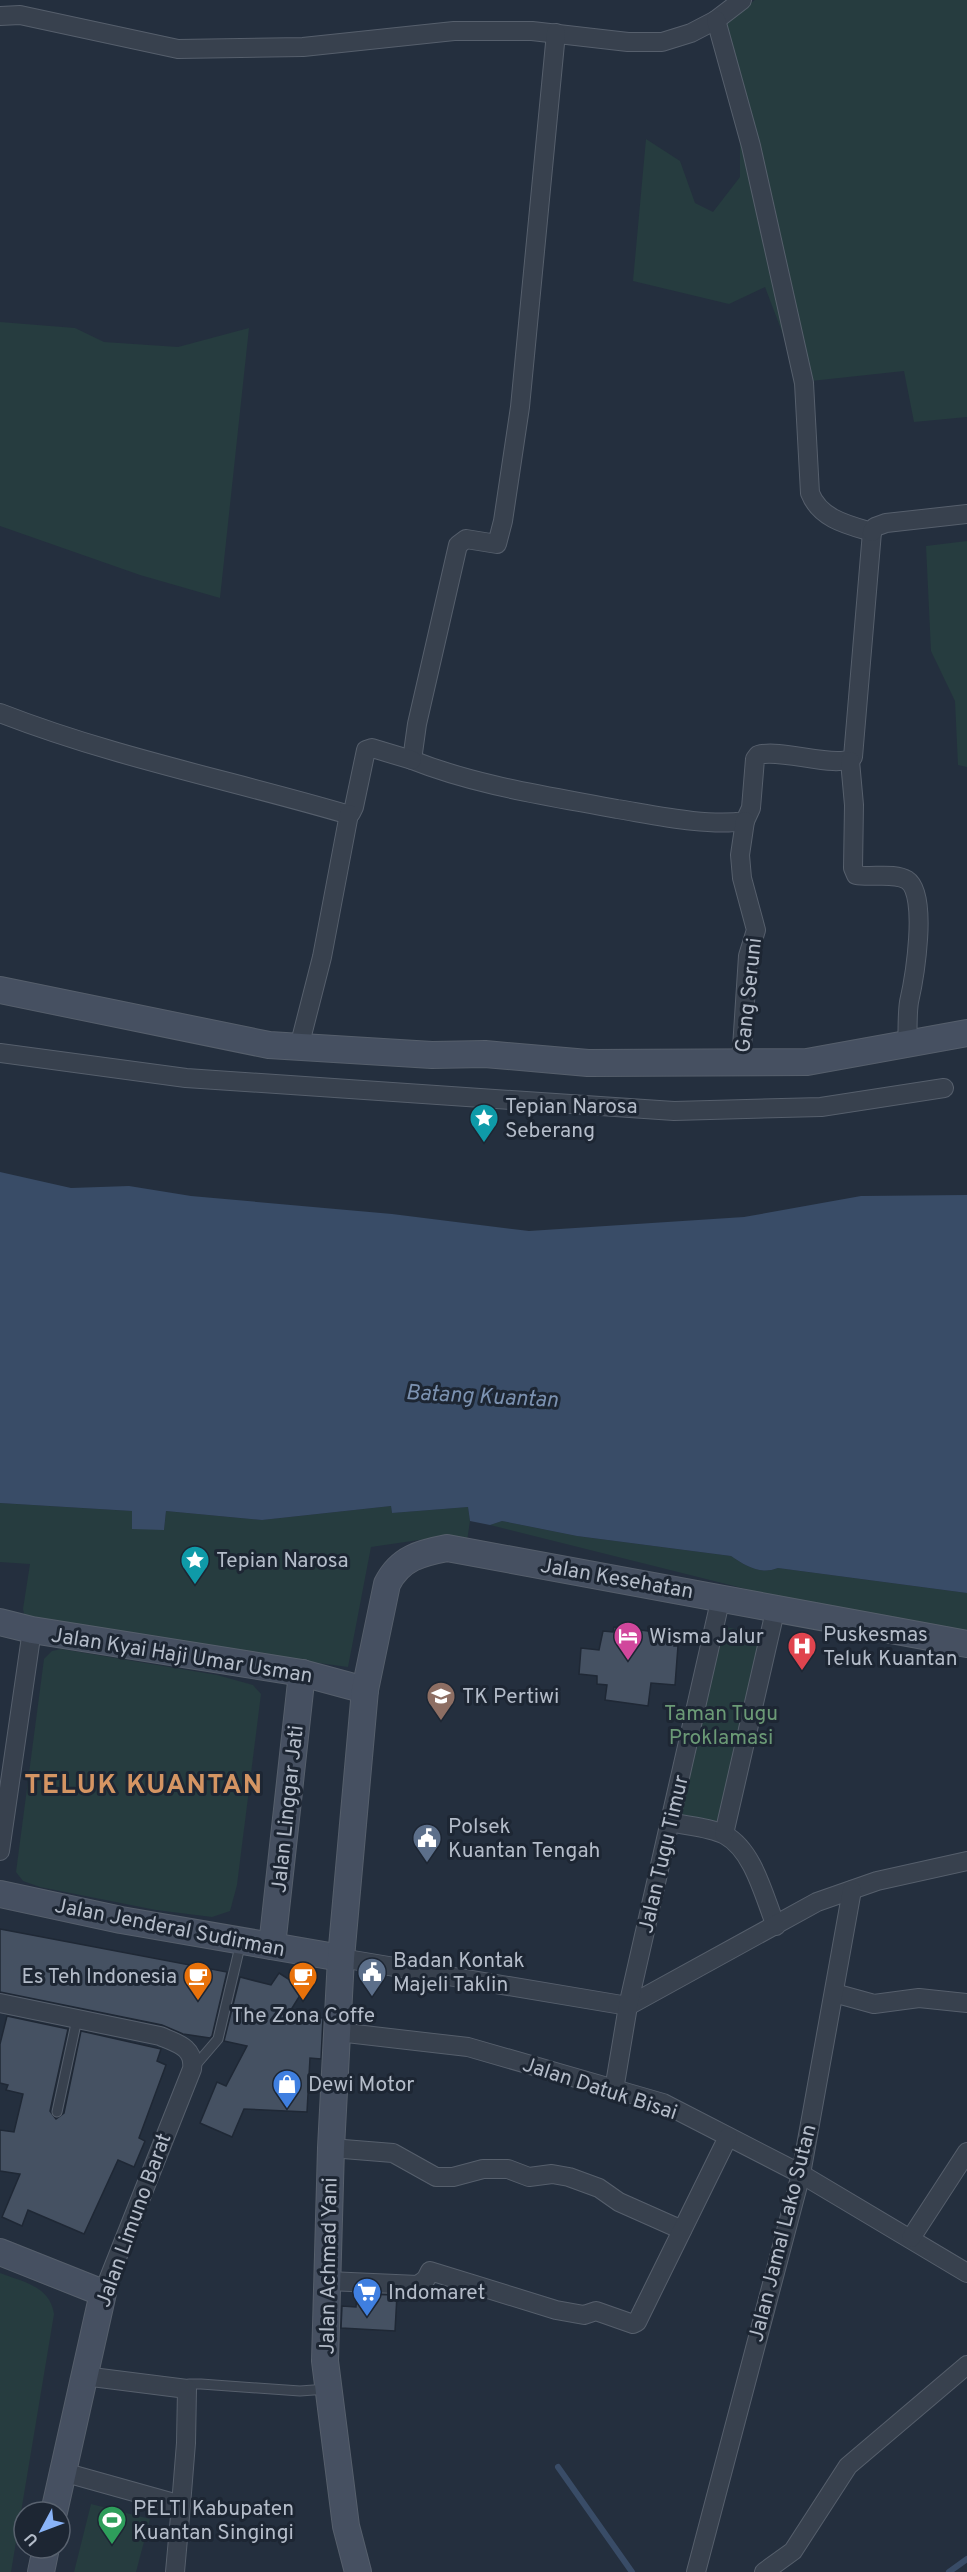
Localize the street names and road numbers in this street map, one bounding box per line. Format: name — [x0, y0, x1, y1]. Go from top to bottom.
street label: Gang Seruni — [730, 936, 769, 1054]
street label: Jalan Kesehatan — [538, 1553, 695, 1606]
street label: Jalan Kyai Haji Umar Usman — [49, 1622, 314, 1690]
street label: Jalan Linggar Jati — [266, 1724, 311, 1894]
street label: Jalan Tugu Timur — [633, 1773, 696, 1936]
street label: Jalan Jenderal Sudirman — [52, 1893, 287, 1964]
street label: Jalan Datuk Bisai — [519, 2052, 680, 2127]
street label: Jalan Jamal Lako Sutan — [743, 2122, 824, 2345]
street label: Jalan Limuno Barat — [90, 2130, 178, 2311]
street label: Jalan Achmad Yani — [314, 2177, 345, 2355]

